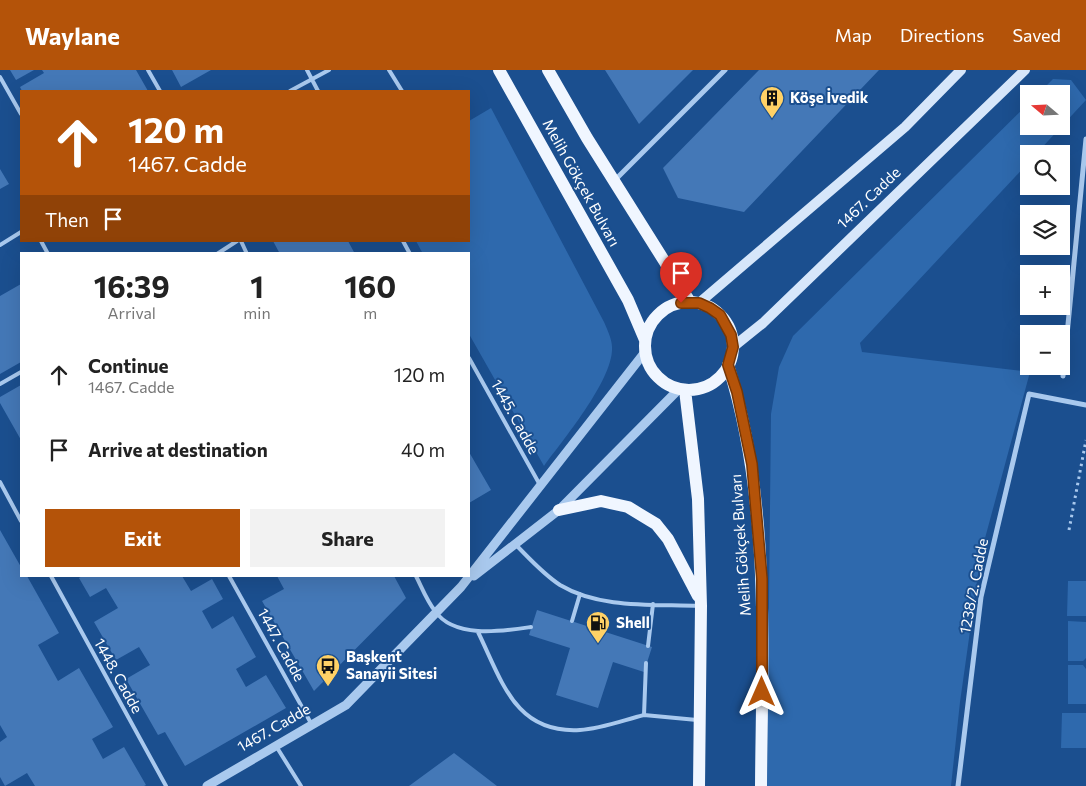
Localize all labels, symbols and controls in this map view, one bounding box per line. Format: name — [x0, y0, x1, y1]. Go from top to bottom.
text: Waylane — [25, 21, 120, 50]
text: Map — [835, 24, 872, 46]
text: Directions — [900, 24, 984, 46]
text: Saved — [1012, 24, 1061, 46]
building icon: Köşe İvedik — [759, 85, 785, 119]
north arrow — [1020, 85, 1070, 135]
map controls — [1020, 85, 1070, 375]
place label: Köşe İvedik — [790, 88, 869, 106]
text: 120 m — [128, 107, 224, 150]
icon: ahead — [45, 110, 110, 175]
street label: Melih Gökçek Bulvarı — [539, 116, 624, 249]
button: search — [1020, 145, 1070, 195]
text: 1467. Cadde — [128, 150, 247, 177]
street label: 1467. Cadde — [833, 163, 904, 232]
icon: arrive — [99, 205, 127, 233]
button: layers — [1020, 205, 1070, 255]
text: Then — [45, 208, 89, 231]
pin — [660, 252, 702, 303]
icon: arrive — [667, 259, 695, 287]
button: + — [1020, 265, 1070, 315]
text: 16:39 — [94, 267, 170, 304]
text: 1 — [250, 267, 264, 304]
text: 160 — [344, 267, 396, 304]
text: Arrival — [107, 303, 156, 322]
text: min — [243, 303, 271, 322]
text: m — [363, 303, 377, 322]
button: − — [1020, 325, 1070, 375]
text: Continue — [88, 354, 168, 377]
icon: ahead — [45, 361, 73, 389]
text: 120 m — [394, 363, 445, 386]
street label: 1445. Cadde — [488, 376, 544, 457]
text: 1467. Cadde — [88, 377, 175, 396]
icon: arrive — [45, 436, 73, 464]
text: Arrive at destination — [88, 438, 268, 461]
text: 40 m — [401, 438, 445, 461]
street label: Melih Gökçek Bulvarı — [726, 473, 754, 617]
button: Exit — [45, 509, 240, 567]
button: Share — [250, 509, 445, 567]
street label: 1238/2. Cadde — [955, 536, 991, 635]
street label: 1447. Cadde — [254, 605, 309, 684]
fuel station icon: Shell — [585, 610, 611, 644]
place label: Shell — [616, 613, 650, 631]
street label: 1448. Cadde — [91, 635, 147, 716]
place label: Başkent Sanayii Sitesi — [346, 647, 437, 682]
bus stop icon: Başkent Sanayii Sitesi — [315, 653, 341, 687]
position arrow — [735, 665, 787, 717]
street label: 1467. Cadde — [234, 699, 313, 755]

